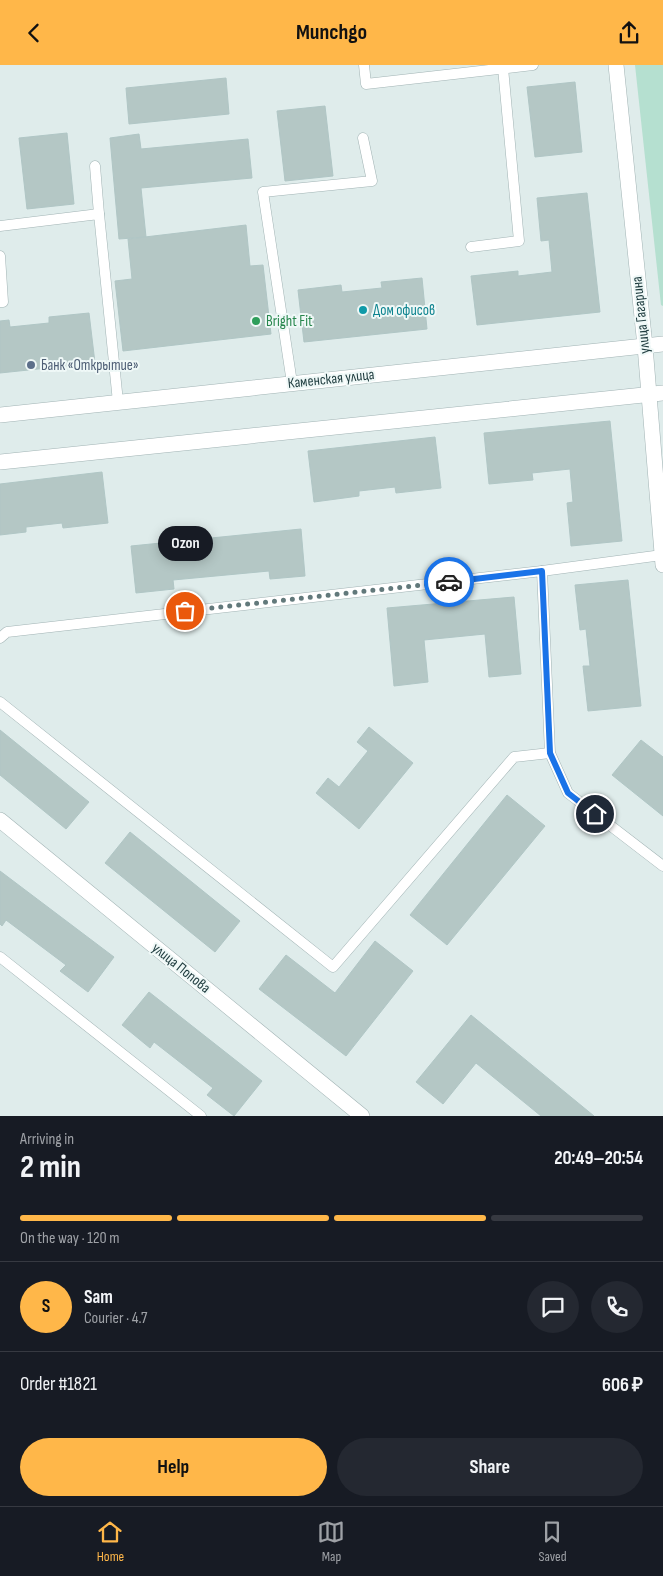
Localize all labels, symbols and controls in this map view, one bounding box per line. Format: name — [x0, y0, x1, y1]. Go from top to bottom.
icon: back — [20, 19, 48, 47]
text: Munchgo — [296, 19, 367, 46]
icon: share — [615, 19, 643, 47]
street label: улица Гагарина — [627, 275, 655, 355]
place label: Дом офисов — [373, 301, 435, 320]
marker: Дом офисов — [357, 304, 369, 316]
place label: Bright Fit — [266, 312, 313, 331]
marker: Bright Fit — [250, 315, 262, 327]
place label: Банк «Открытие» — [41, 356, 139, 375]
marker: Банк «Открытие» — [25, 359, 37, 371]
street label: Каменская улица — [287, 365, 375, 393]
callout: Ozon — [158, 526, 212, 561]
text: Ozon — [171, 534, 200, 553]
courier — [424, 557, 474, 607]
icon: car — [435, 568, 463, 596]
pin — [164, 590, 206, 632]
icon: bag — [171, 597, 199, 625]
pin — [574, 793, 616, 835]
icon: home — [581, 800, 609, 828]
street label: улица Попова — [148, 939, 214, 998]
text: Arriving in — [20, 1130, 74, 1149]
text: 20:49–20:54 — [554, 1147, 643, 1170]
text: 2 min — [20, 1148, 81, 1187]
text: On the way · 120 m — [20, 1229, 119, 1248]
button: chat — [527, 1281, 579, 1333]
button: phone — [591, 1281, 643, 1333]
text: Sam — [84, 1286, 113, 1309]
text: S — [42, 1295, 50, 1318]
text: Courier · 4.7 — [84, 1309, 147, 1328]
text: Order #1821 — [20, 1373, 97, 1396]
text: 606 ₽ — [602, 1374, 643, 1397]
button: Help — [20, 1438, 327, 1496]
button: Share — [337, 1438, 643, 1496]
tab: Home — [96, 1518, 124, 1565]
tab: Map — [317, 1518, 345, 1565]
tab: Saved — [538, 1518, 566, 1565]

